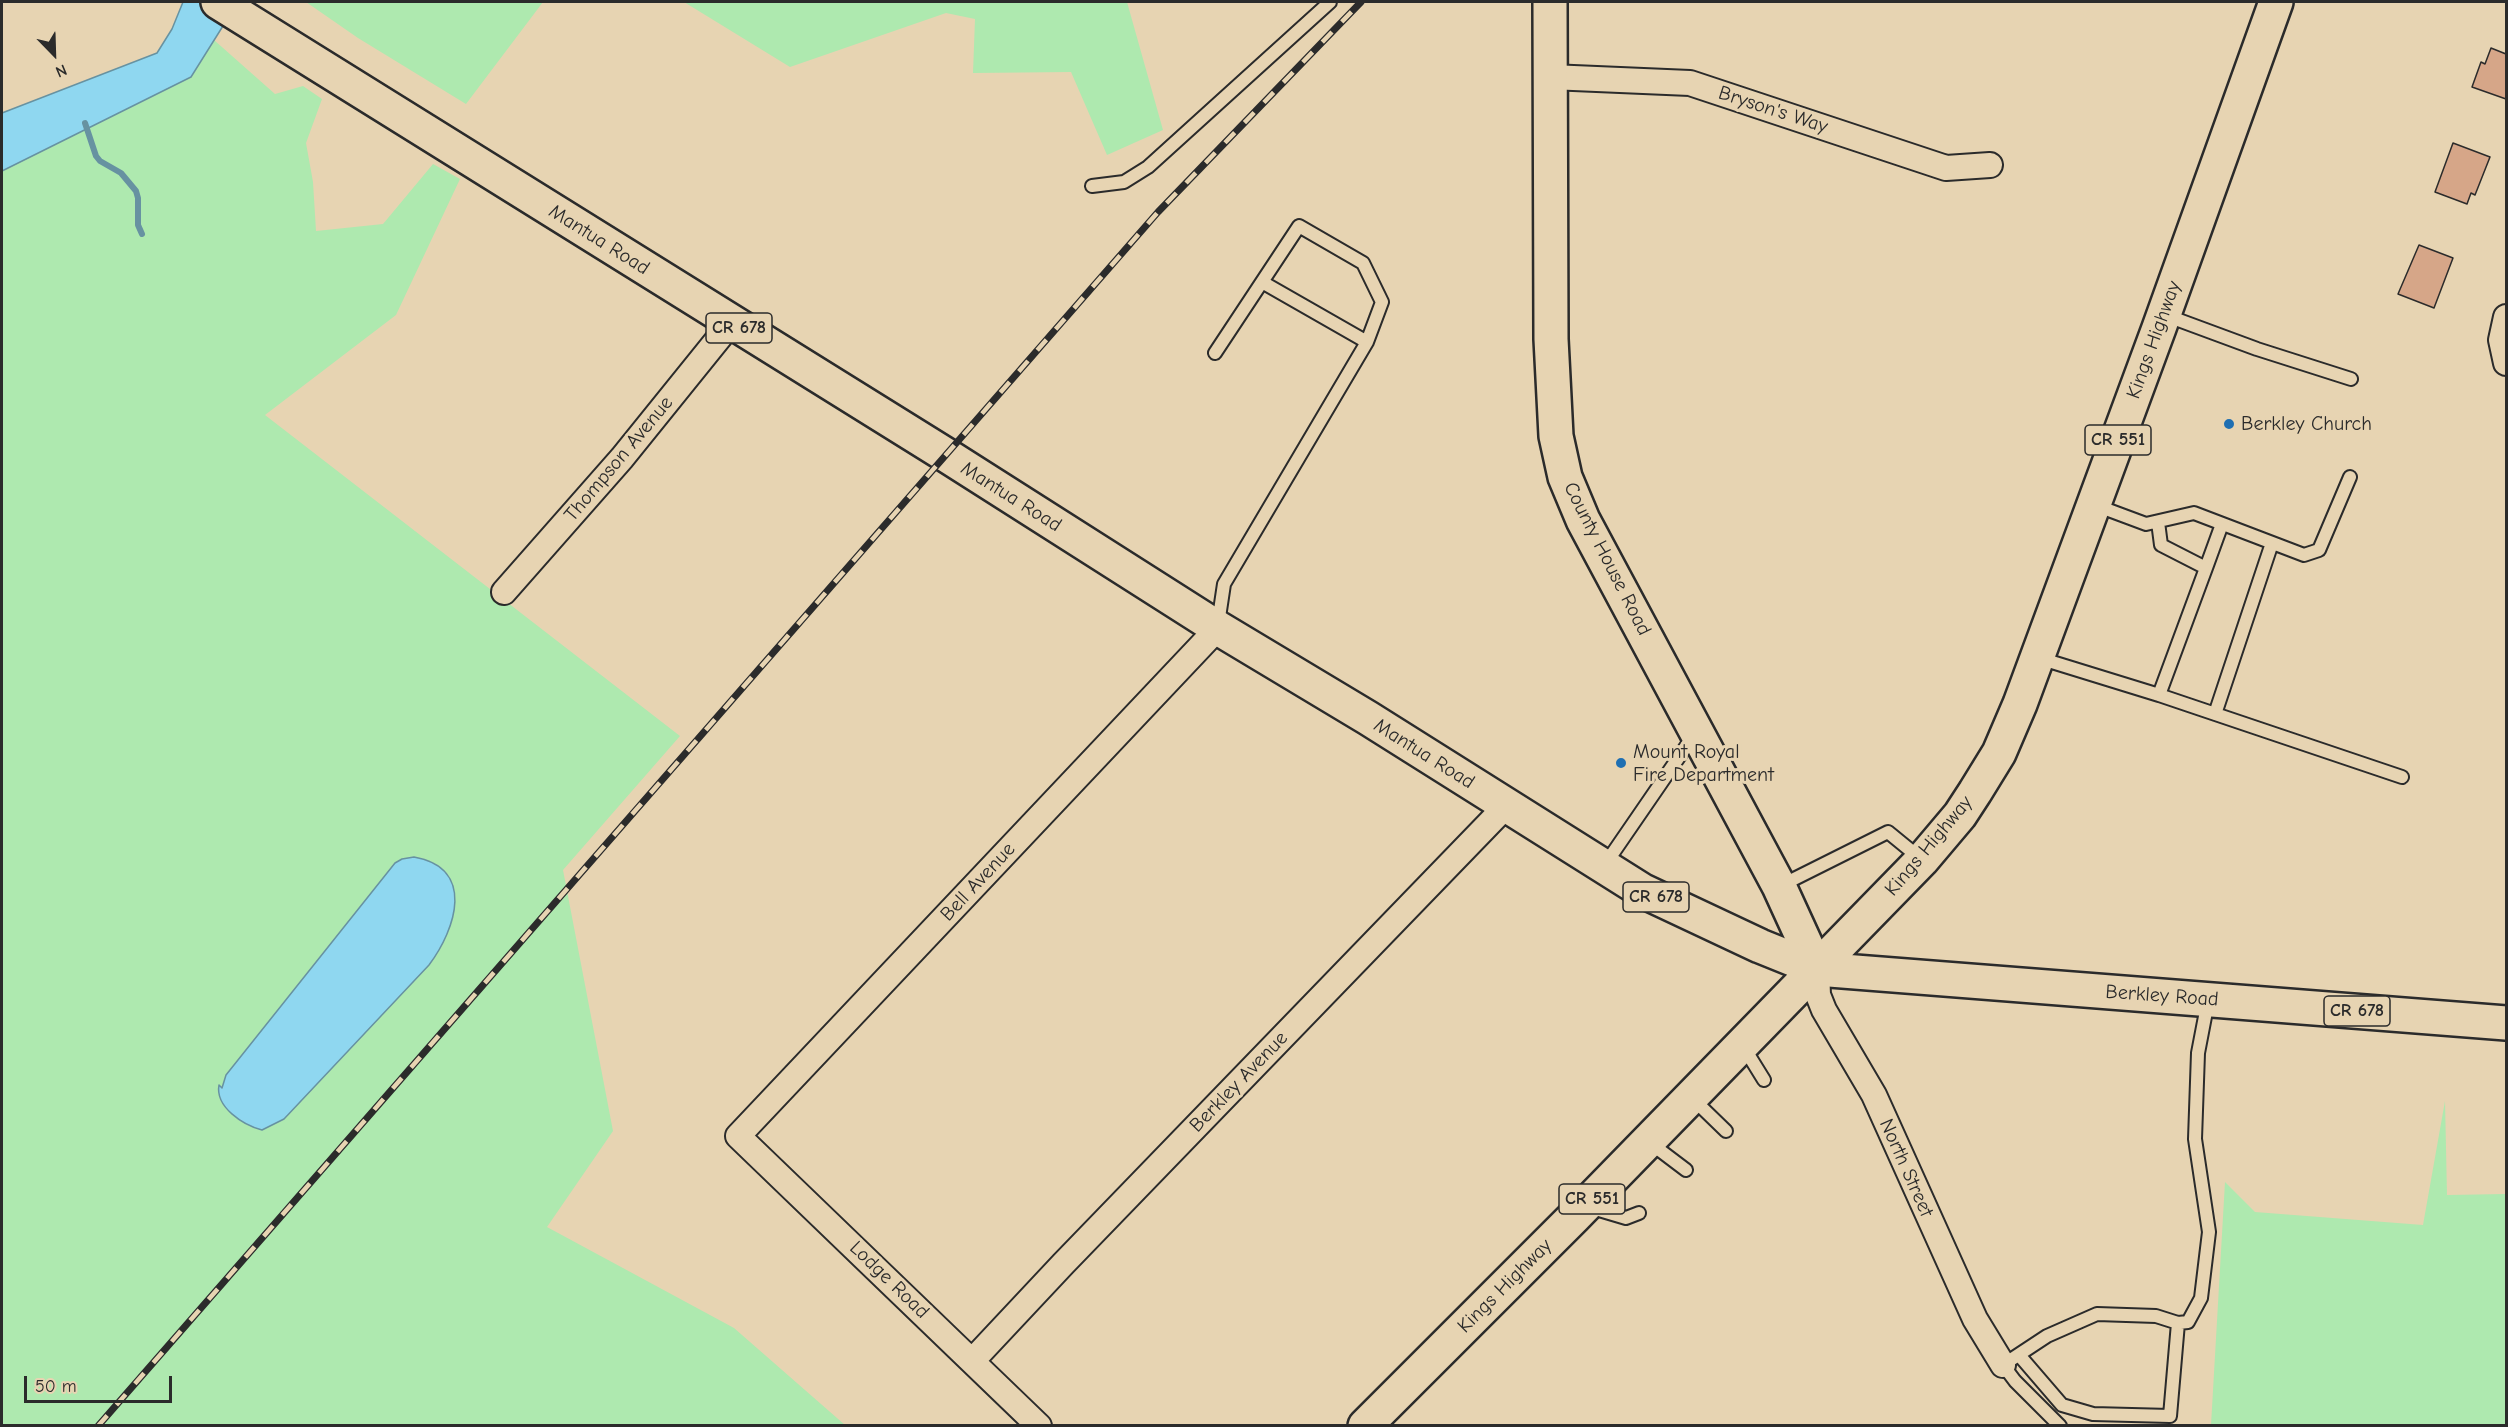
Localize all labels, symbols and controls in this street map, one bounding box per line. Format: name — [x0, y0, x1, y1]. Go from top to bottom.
north arrow — [24, 24, 84, 84]
text: N — [53, 60, 69, 81]
street label: Bryson's Way — [1715, 81, 1831, 139]
street label: Mantua Road — [544, 200, 654, 280]
street label: Kings Highway — [2122, 278, 2186, 402]
road number: CR 678 — [706, 313, 772, 343]
street label: Thompson Avenue — [560, 391, 678, 527]
place label: Berkley Church — [2241, 412, 2372, 436]
marker: Berkley Church — [2222, 417, 2236, 431]
road number: CR 551 — [2085, 425, 2151, 455]
street label: Mantua Road — [956, 457, 1066, 537]
street label: County House Road — [1558, 478, 1656, 640]
street label: Mantua Road — [1369, 714, 1479, 794]
place label: Mount Royal Fire Department — [1633, 740, 1774, 787]
marker: Mount Royal Fire Department — [1614, 756, 1628, 770]
street label: Kings Highway — [1880, 791, 1978, 901]
street label: Bell Avenue — [936, 838, 1020, 926]
road number: CR 678 — [1623, 882, 1689, 912]
street label: Berkley Road — [2105, 980, 2219, 1012]
road number: CR 678 — [2324, 996, 2390, 1026]
street label: Berkley Avenue — [1185, 1027, 1293, 1137]
street label: North Street — [1874, 1115, 1938, 1221]
road number: CR 551 — [1559, 1184, 1625, 1214]
street label: Kings Highway — [1453, 1234, 1557, 1338]
street label: Lodge Road — [844, 1236, 934, 1324]
scale bar — [27, 1364, 176, 1402]
text: 50 m — [35, 1376, 77, 1397]

